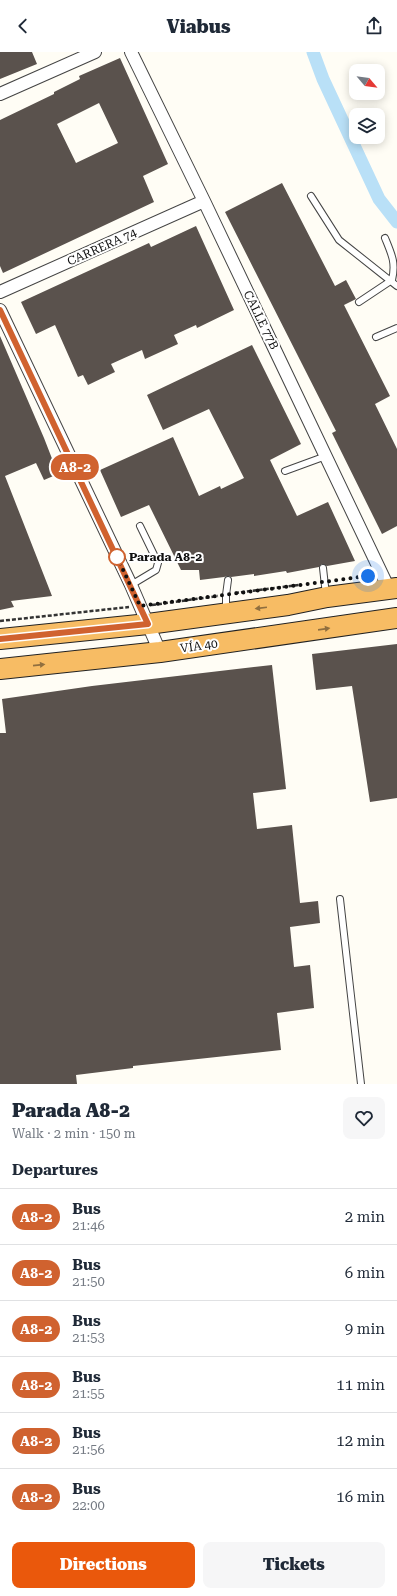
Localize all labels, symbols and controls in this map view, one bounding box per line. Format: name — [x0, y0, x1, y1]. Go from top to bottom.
icon: back — [12, 15, 34, 37]
icon: share — [363, 15, 385, 37]
text: Viabus — [166, 16, 231, 37]
north arrow — [349, 64, 385, 100]
map controls — [349, 64, 385, 144]
button: layers — [349, 108, 385, 144]
street label: CARRERA 74 — [65, 225, 139, 269]
street label: CALLE 77B — [241, 288, 281, 352]
line badge: A8-2 — [47, 454, 103, 480]
text: A8-2 — [59, 459, 91, 475]
marker: Parada A8-2 — [108, 548, 126, 566]
place label: Parada A8-2 — [129, 550, 202, 564]
your location — [358, 566, 378, 586]
one-way arrow — [255, 605, 268, 611]
one-way arrow — [318, 626, 330, 632]
street label: VÍA 40 — [179, 636, 219, 656]
one-way arrow — [33, 662, 45, 668]
button: heart — [343, 1097, 385, 1139]
text: Parada A8-2 — [12, 1099, 130, 1122]
text: Walk · 2 min · 150 m — [12, 1126, 136, 1141]
text: Departures — [12, 1161, 98, 1179]
text: Bus — [72, 1200, 101, 1218]
text: 2 min — [345, 1208, 385, 1226]
text: A8-2 — [20, 1209, 52, 1225]
text: 21:46 — [72, 1218, 105, 1233]
text: Bus — [72, 1256, 101, 1274]
text: 6 min — [345, 1264, 385, 1282]
text: A8-2 — [20, 1265, 52, 1281]
text: 21:50 — [72, 1274, 105, 1289]
text: Bus — [72, 1312, 101, 1330]
text: 9 min — [345, 1320, 385, 1338]
text: A8-2 — [20, 1321, 52, 1337]
text: 21:53 — [72, 1330, 105, 1345]
text: Bus — [72, 1368, 101, 1386]
text: 11 min — [336, 1376, 385, 1394]
text: A8-2 — [20, 1377, 52, 1393]
text: 21:55 — [72, 1386, 105, 1401]
text: Bus — [72, 1424, 101, 1442]
text: 12 min — [336, 1432, 385, 1450]
text: A8-2 — [20, 1433, 52, 1449]
text: 21:56 — [72, 1442, 105, 1457]
text: Bus — [72, 1480, 101, 1498]
text: 16 min — [336, 1488, 385, 1506]
text: A8-2 — [20, 1489, 52, 1505]
text: 22:00 — [72, 1498, 105, 1513]
button: Directions — [12, 1542, 195, 1588]
button: Tickets — [203, 1542, 385, 1588]

